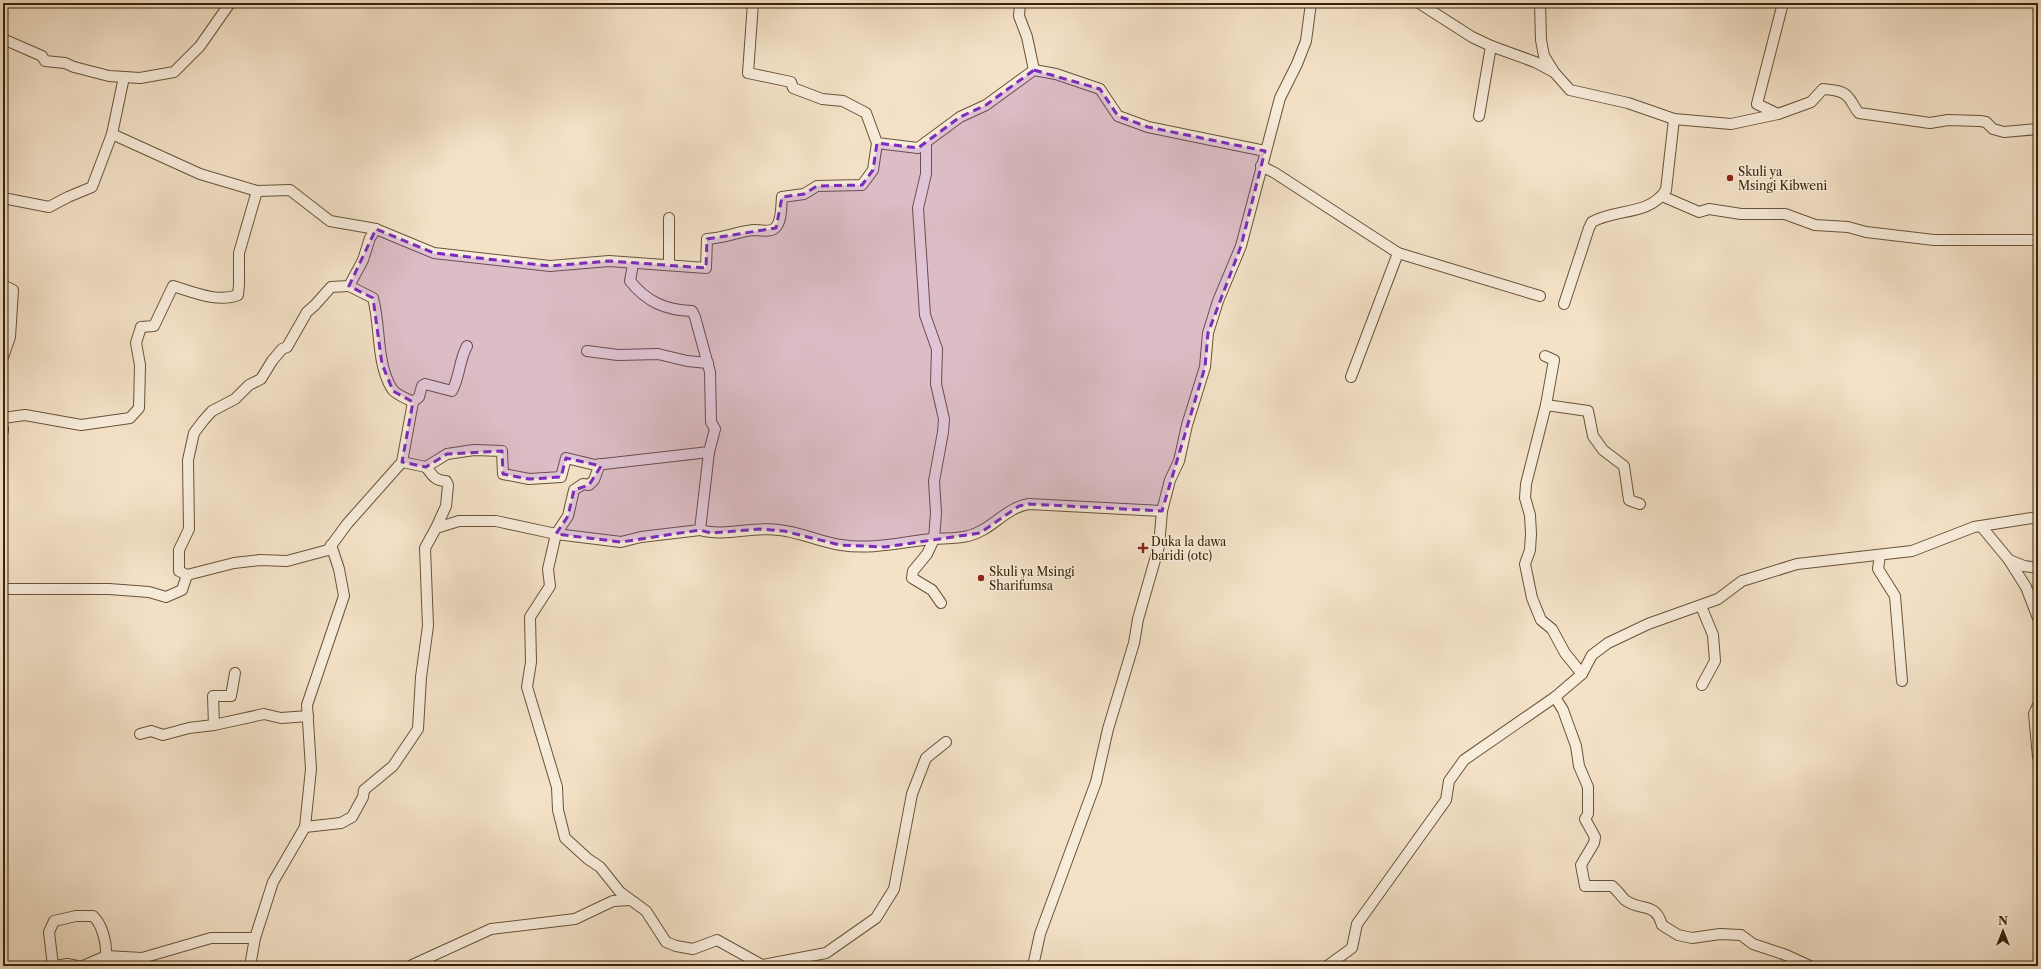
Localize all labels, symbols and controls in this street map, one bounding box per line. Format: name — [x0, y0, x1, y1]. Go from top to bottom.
place label: Skuli ya Msingi Kibweni — [1738, 164, 1827, 193]
marker: Skuli ya Msingi Kibweni — [1725, 173, 1735, 183]
place label: Duka la dawa baridi (otc) — [1151, 534, 1227, 563]
marker: Duka la dawa baridi (otc) — [1138, 543, 1148, 553]
place label: Skuli ya Msingi Sharifumsa — [989, 564, 1075, 593]
marker: Skuli ya Msingi Sharifumsa — [976, 573, 986, 583]
north arrow — [1983, 911, 2023, 951]
text: N — [1998, 914, 2008, 928]

